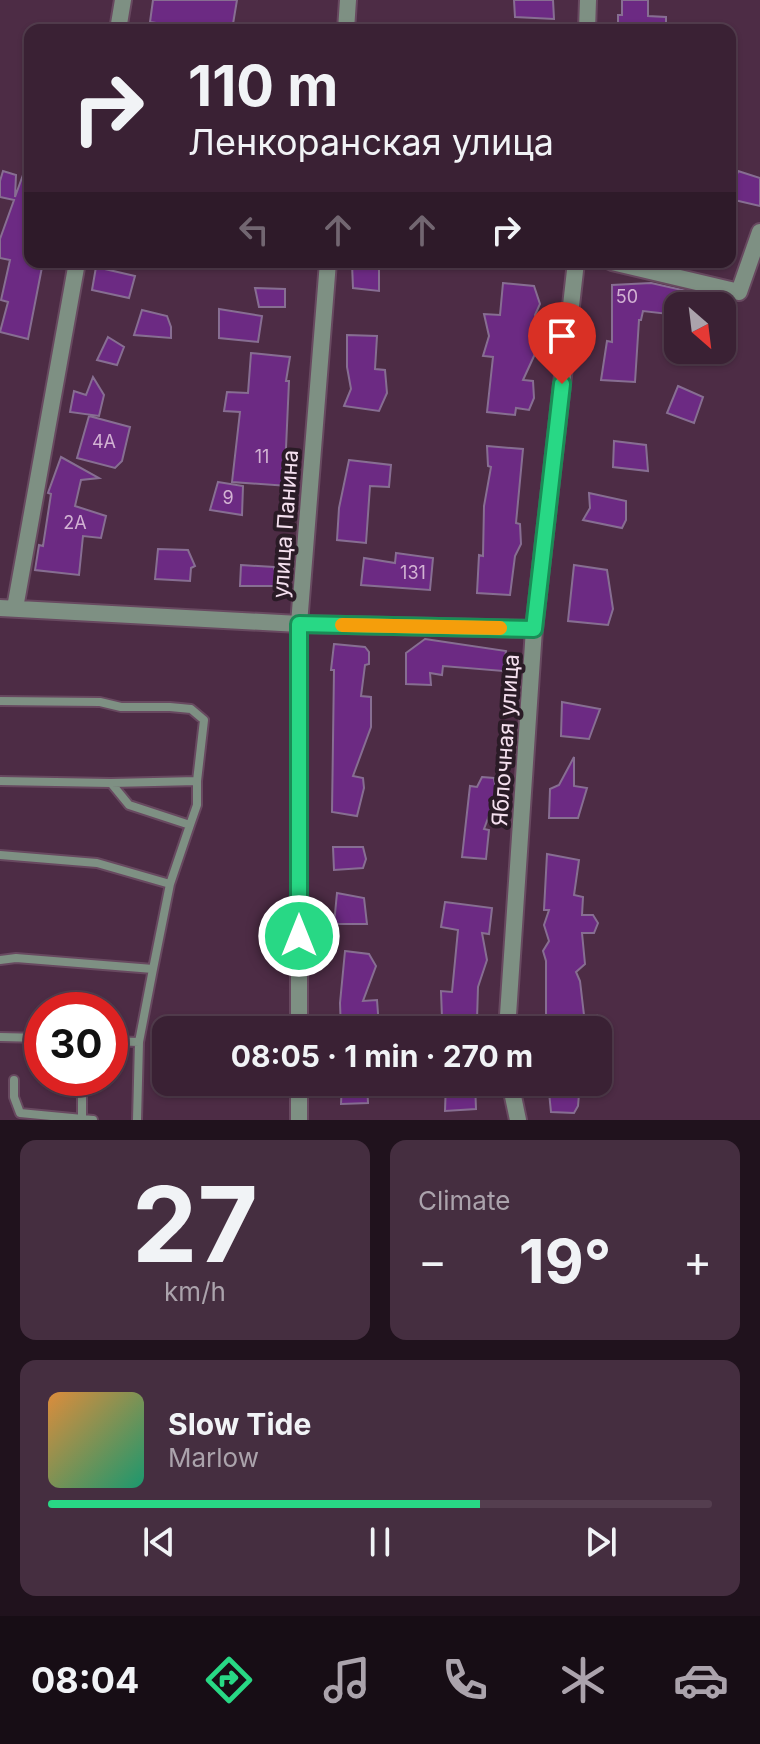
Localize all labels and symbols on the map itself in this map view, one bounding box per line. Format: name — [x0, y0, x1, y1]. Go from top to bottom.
house number: 50 — [616, 286, 638, 307]
north arrow — [664, 292, 736, 364]
pin — [528, 302, 596, 384]
house number: 4А — [92, 431, 116, 452]
house number: 11 — [255, 446, 269, 467]
street label: улица Панина — [267, 449, 303, 599]
house number: 9 — [222, 487, 234, 508]
house number: 2А — [63, 512, 87, 533]
house number: 131 — [400, 562, 426, 583]
street label: Яблочная улица — [486, 653, 524, 827]
position arrow — [257, 894, 341, 978]
speed limit sign: 30 — [24, 992, 128, 1096]

